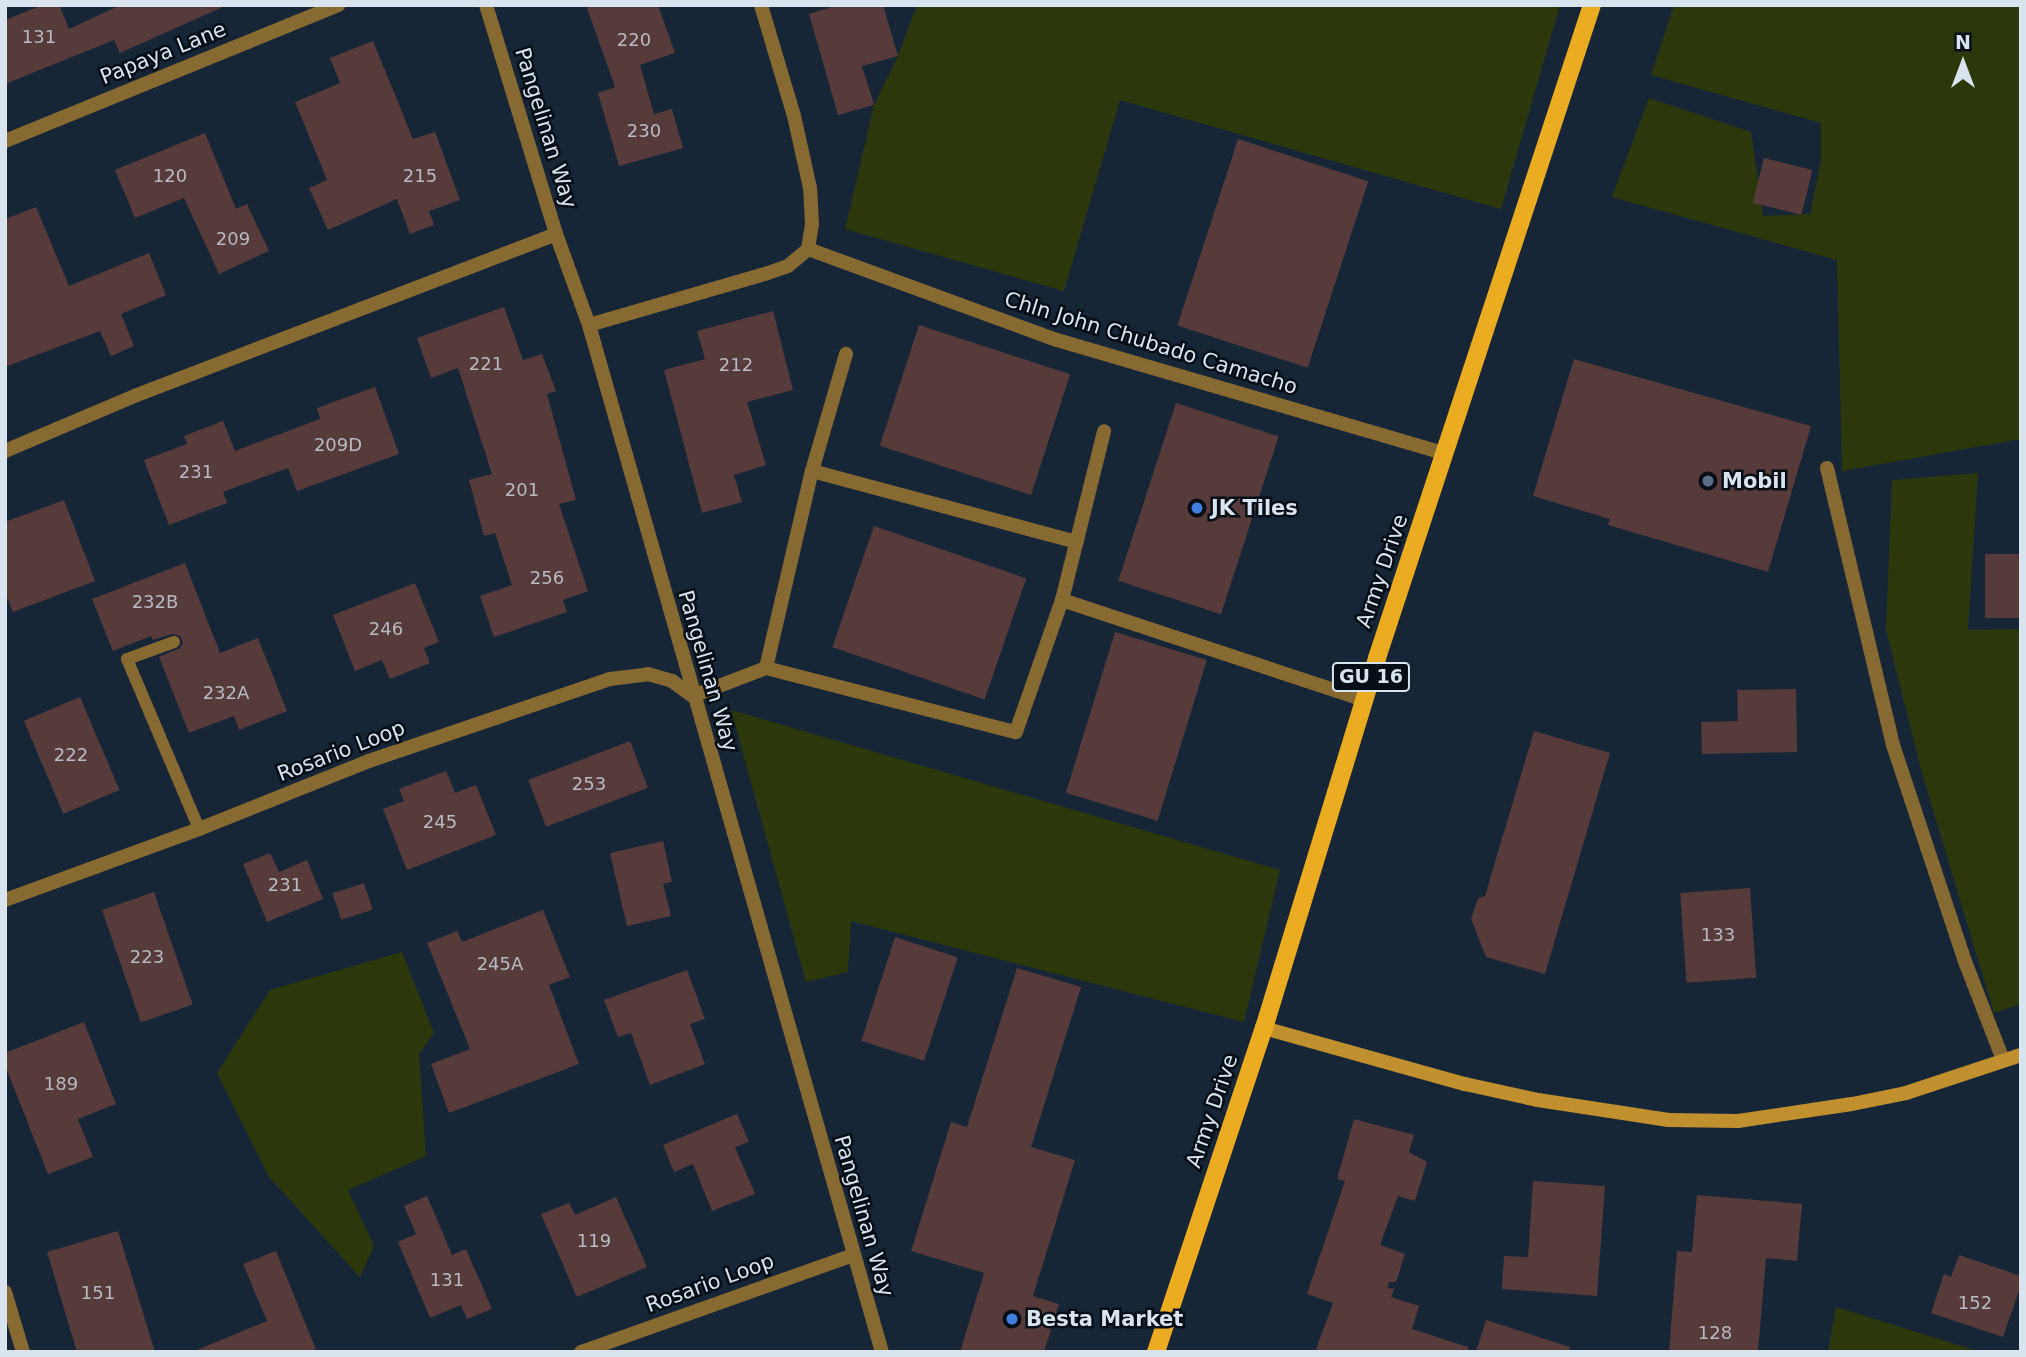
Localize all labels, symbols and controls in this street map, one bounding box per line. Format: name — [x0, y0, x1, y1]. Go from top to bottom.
street label: Papaya Lane — [96, 16, 230, 90]
house number: 131 — [22, 26, 56, 48]
north arrow — [1928, 28, 1998, 98]
house number: 220 — [617, 29, 651, 51]
text: N — [1955, 31, 1971, 53]
street label: Pangelinan Way — [510, 45, 582, 211]
house number: 230 — [627, 120, 661, 142]
house number: 120 — [153, 165, 187, 187]
house number: 215 — [403, 165, 437, 187]
house number: 209 — [216, 228, 250, 250]
street label: Chln John Chubado Camacho — [1001, 286, 1301, 400]
house number: 221 — [469, 353, 503, 375]
house number: 212 — [719, 354, 753, 376]
house number: 209D — [314, 434, 362, 456]
house number: 231 — [179, 461, 213, 483]
place label: Mobil — [1722, 468, 1787, 494]
marker: Mobil — [1700, 473, 1716, 489]
house number: 201 — [505, 479, 539, 501]
place label: JK Tiles — [1211, 495, 1298, 521]
marker: JK Tiles — [1189, 500, 1205, 516]
street label: Army Drive — [1351, 511, 1413, 631]
house number: 256 — [530, 567, 564, 589]
street label: Pangelinan Way — [673, 587, 743, 755]
house number: 232B — [132, 591, 178, 613]
house number: 246 — [369, 618, 403, 640]
road number: GU 16 — [1331, 662, 1411, 692]
house number: 232A — [203, 682, 249, 704]
street label: Rosario Loop — [274, 715, 408, 787]
house number: 222 — [54, 744, 88, 766]
house number: 253 — [572, 773, 606, 795]
house number: 245 — [423, 811, 457, 833]
house number: 231 — [268, 874, 302, 896]
house number: 133 — [1701, 924, 1735, 946]
house number: 223 — [130, 946, 164, 968]
house number: 245A — [477, 953, 523, 975]
street label: Army Drive — [1181, 1051, 1243, 1171]
house number: 189 — [44, 1073, 78, 1095]
street label: Pangelinan Way — [829, 1132, 899, 1300]
house number: 119 — [577, 1230, 611, 1252]
street label: Rosario Loop — [642, 1248, 778, 1318]
house number: 131 — [430, 1269, 464, 1291]
house number: 151 — [81, 1282, 115, 1304]
house number: 152 — [1958, 1292, 1992, 1314]
place label: Besta Market — [1026, 1306, 1183, 1332]
marker: Besta Market — [1004, 1311, 1020, 1327]
house number: 128 — [1698, 1322, 1732, 1344]

